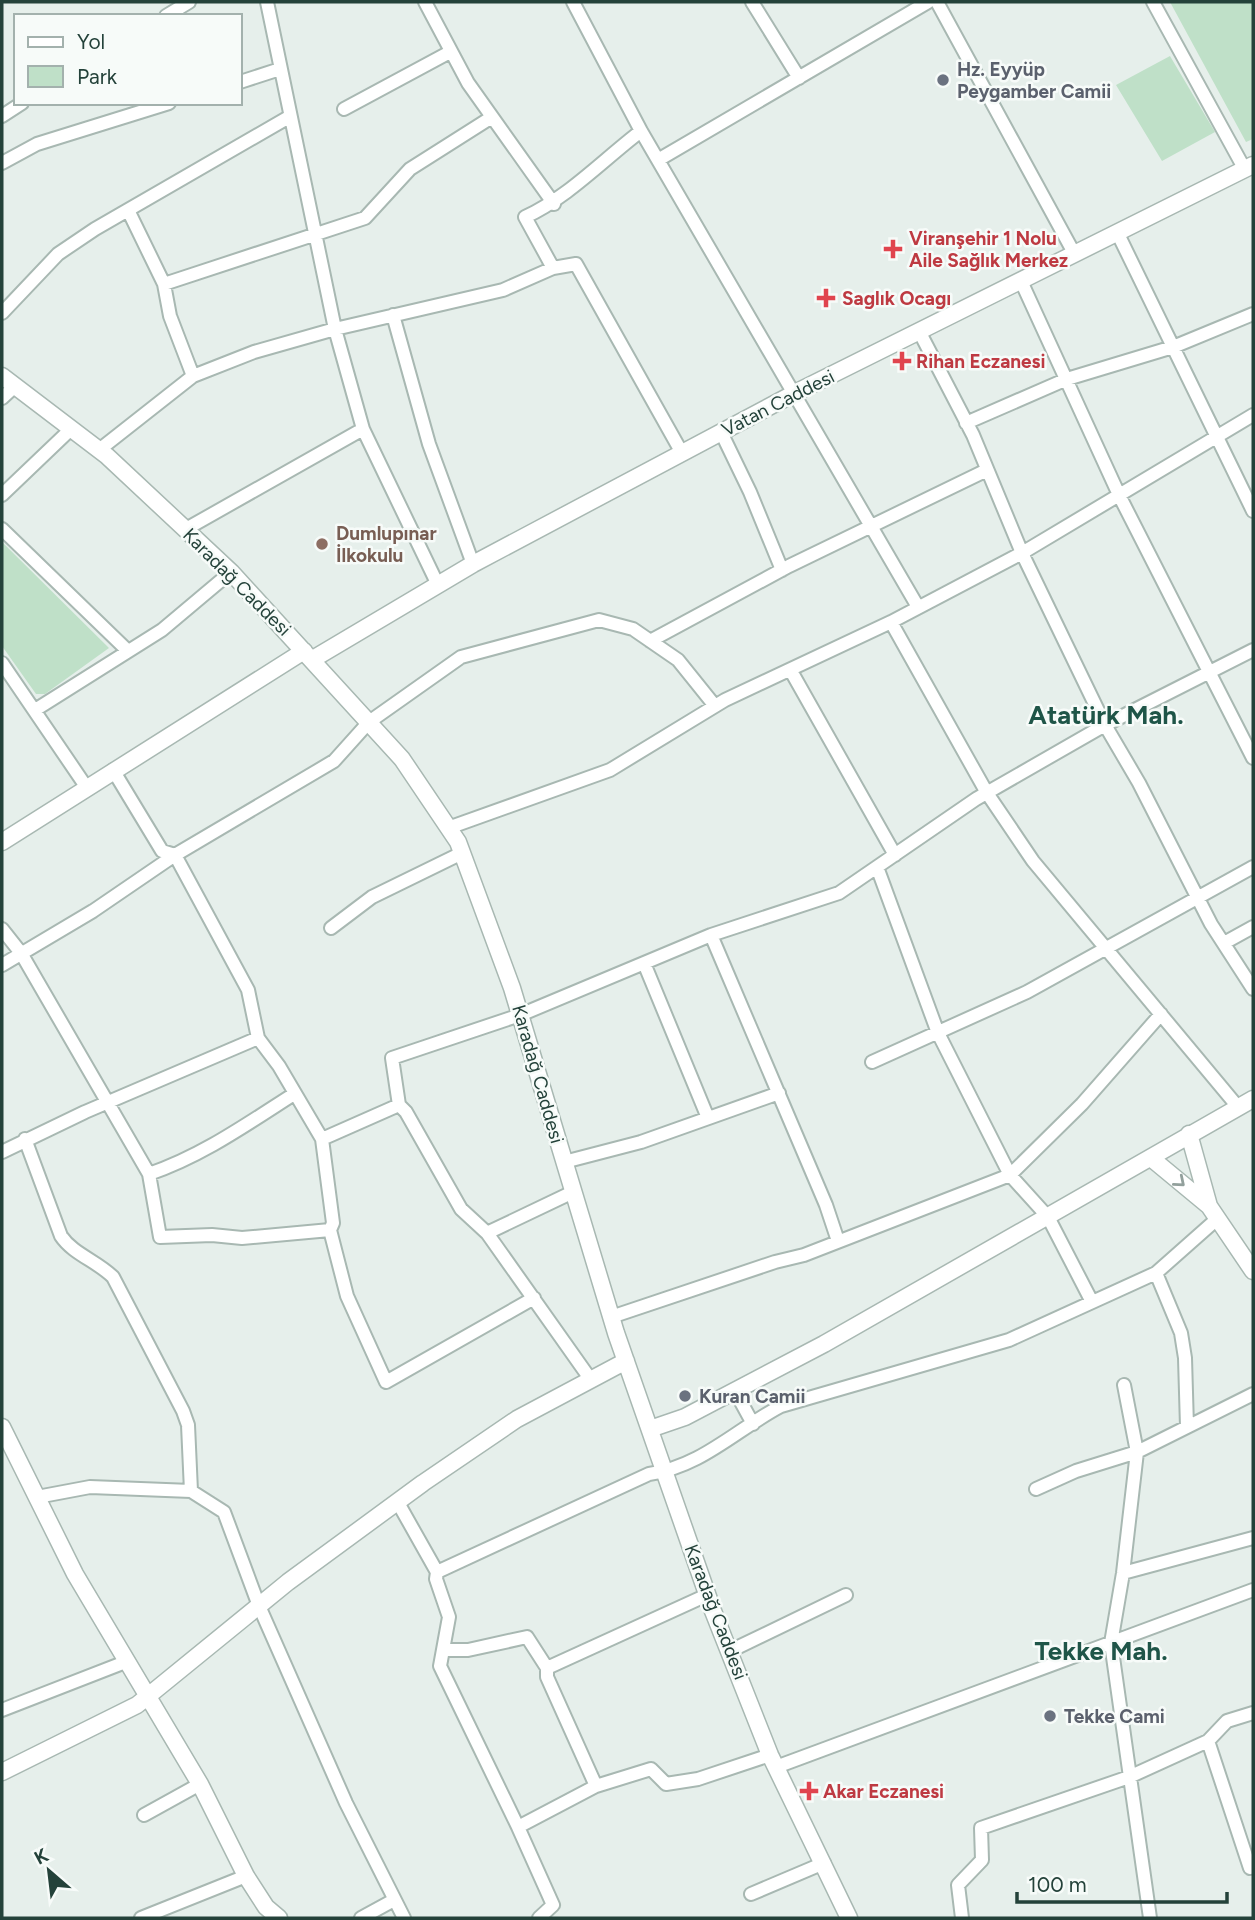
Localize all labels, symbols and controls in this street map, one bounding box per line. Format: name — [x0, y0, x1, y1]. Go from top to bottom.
legend — [14, 14, 242, 105]
text: Yol — [77, 29, 105, 54]
place label: Hz. Eyyüp Peygamber Camii — [957, 58, 1111, 103]
text: Park — [77, 64, 118, 89]
marker: Hz. Eyyüp Peygamber Camii — [935, 72, 951, 88]
place label: Viranşehir 1 Nolu Aile Sağlık Merkez — [909, 227, 1068, 272]
marker: Viranşehir 1 Nolu Aile Sağlık Merkez — [883, 239, 903, 259]
place label: Saglık Ocagı — [842, 287, 951, 310]
marker: Saglık Ocagı — [816, 288, 836, 308]
place label: Rihan Eczanesi — [916, 350, 1045, 373]
marker: Rihan Eczanesi — [894, 353, 910, 369]
street label: Vatan Caddesi — [718, 365, 838, 441]
place label: Dumlupınar İlkokulu — [336, 522, 437, 567]
street label: Karadağ Caddesi — [178, 523, 296, 641]
marker: Dumlupınar İlkokulu — [314, 536, 330, 552]
district label: Atatürk Mah. — [1028, 699, 1184, 731]
street label: Karadağ Caddesi — [507, 1002, 569, 1146]
one-way arrow — [1171, 1174, 1184, 1186]
place label: Kuran Camii — [699, 1385, 805, 1408]
marker: Kuran Camii — [677, 1388, 693, 1404]
street label: Karadağ Caddesi — [680, 1541, 752, 1683]
district label: Tekke Mah. — [1034, 1635, 1168, 1667]
place label: Tekke Cami — [1064, 1705, 1165, 1728]
marker: Tekke Cami — [1042, 1708, 1058, 1724]
place label: Akar Eczanesi — [823, 1780, 944, 1803]
marker: Akar Eczanesi — [801, 1783, 817, 1799]
north arrow — [14, 1836, 84, 1906]
text: K — [30, 1843, 53, 1870]
scale bar — [1017, 1860, 1227, 1904]
text: 100 m — [1028, 1872, 1087, 1897]

